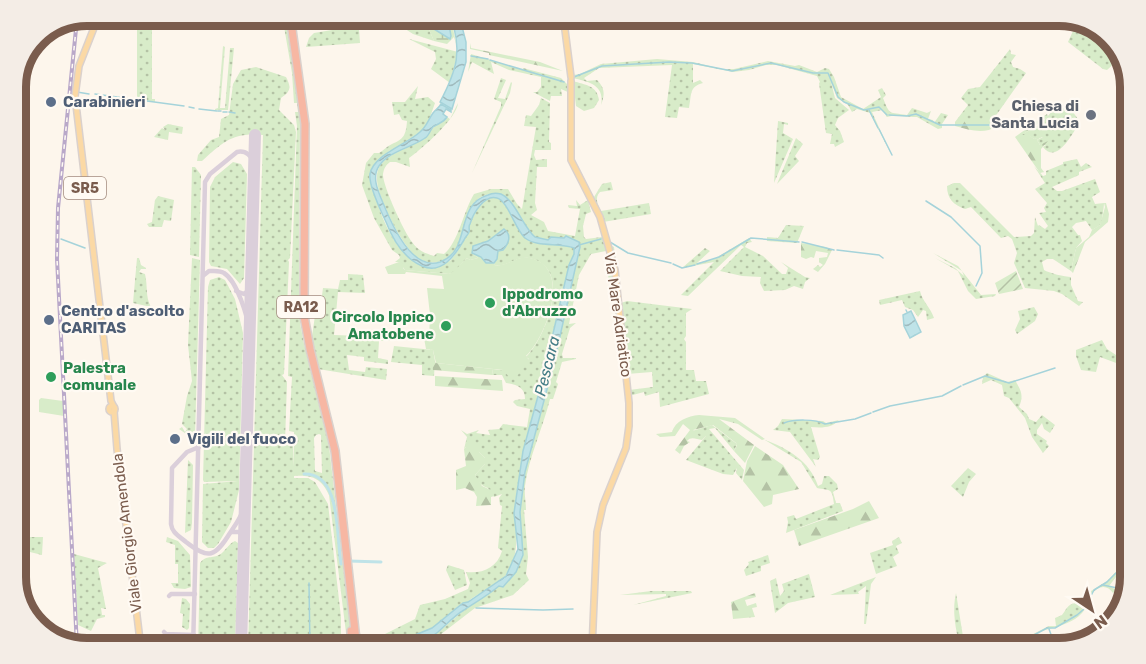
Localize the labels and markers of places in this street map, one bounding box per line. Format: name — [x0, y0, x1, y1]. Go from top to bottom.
place label: Carabinieri — [63, 93, 146, 111]
marker: Carabinieri — [44, 95, 58, 109]
place label: Chiesa di Santa Lucia — [991, 97, 1079, 132]
marker: Chiesa di Santa Lucia — [1084, 108, 1098, 122]
place label: Ippodromo d'Abruzzo — [502, 285, 583, 320]
marker: Ippodromo d'Abruzzo — [483, 296, 497, 310]
place label: Centro d'ascolto CARITAS — [61, 302, 184, 337]
place label: Circolo Ippico Amatobene — [332, 308, 434, 343]
marker: Centro d'ascolto CARITAS — [42, 313, 56, 327]
marker: Circolo Ippico Amatobene — [439, 319, 453, 333]
place label: Palestra comunale — [63, 359, 136, 394]
marker: Palestra comunale — [44, 370, 58, 384]
place label: Vigili del fuoco — [187, 430, 296, 448]
marker: Vigili del fuoco — [168, 432, 182, 446]

